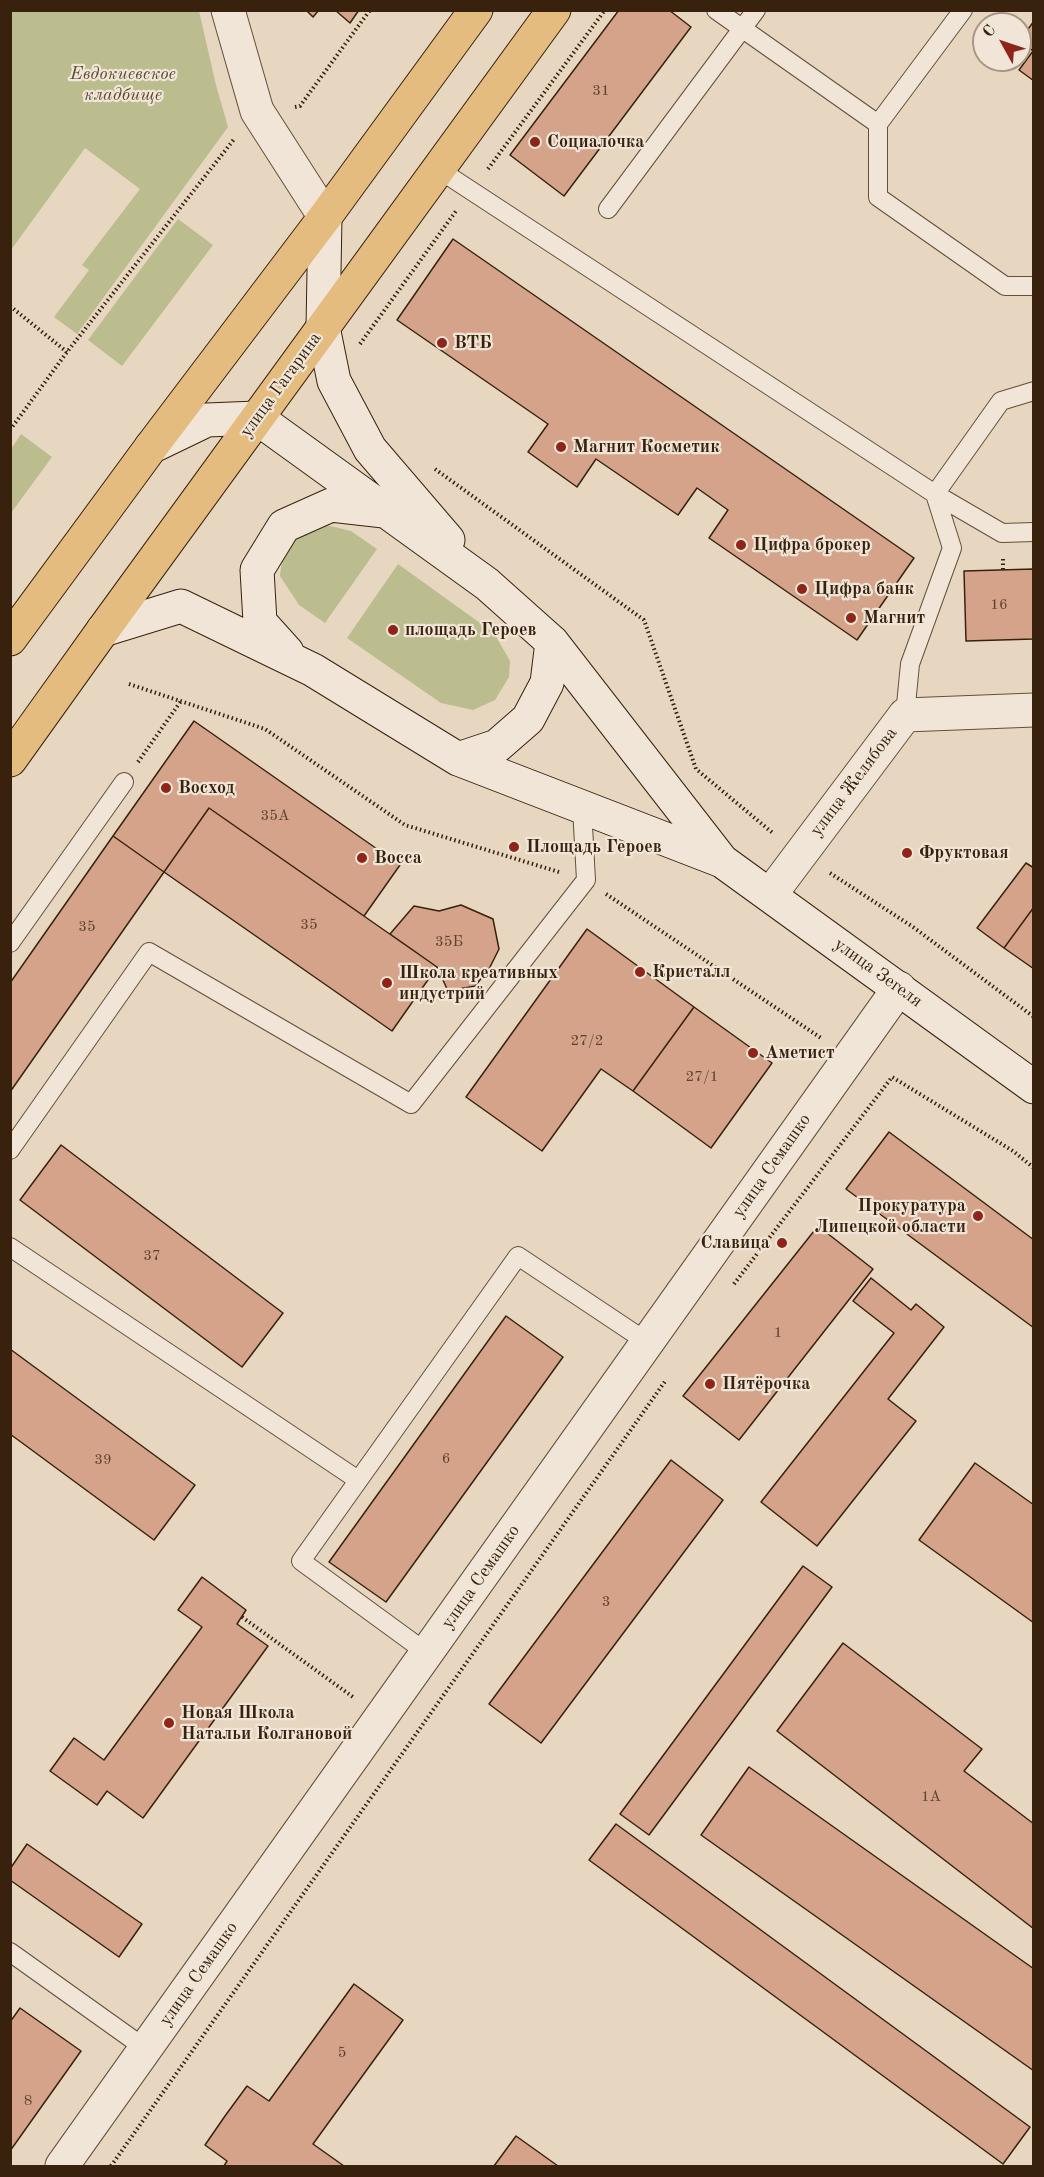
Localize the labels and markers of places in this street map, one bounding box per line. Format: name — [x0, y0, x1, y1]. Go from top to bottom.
place label: Социалочка — [547, 131, 644, 153]
marker: Социалочка — [528, 135, 542, 149]
place label: ВТБ — [454, 332, 492, 354]
marker: ВТБ — [435, 336, 449, 350]
place label: Магнит Косметик — [573, 436, 720, 458]
marker: Магнит Косметик — [554, 440, 568, 454]
place label: Цифра брокер — [753, 534, 871, 556]
marker: Цифра брокер — [734, 538, 748, 552]
place label: Цифра банк — [814, 578, 914, 600]
marker: Цифра банк — [795, 582, 809, 596]
place label: Магнит — [863, 607, 925, 629]
marker: Магнит — [844, 611, 858, 625]
place label: площадь Героев — [405, 619, 536, 641]
marker: площадь Героев — [386, 623, 400, 637]
place label: Восход — [178, 777, 235, 799]
marker: Восход — [159, 781, 173, 795]
place label: Площадь Героев — [526, 836, 662, 858]
marker: Площадь Героев — [507, 840, 521, 854]
place label: Фруктовая — [919, 842, 1009, 864]
marker: Фруктовая — [900, 846, 914, 860]
place label: Bocca — [374, 847, 422, 869]
marker: Bocca — [355, 851, 369, 865]
place label: Кристалл — [652, 961, 730, 983]
place label: Школа креативных индустрий — [399, 962, 558, 1004]
marker: Кристалл — [633, 965, 647, 979]
marker: Школа креативных индустрий — [380, 976, 394, 990]
place label: Аметист — [765, 1042, 835, 1064]
marker: Аметист — [746, 1046, 760, 1060]
place label: Прокуратура Липецкой области — [814, 1195, 966, 1238]
marker: Прокуратура Липецкой области — [971, 1209, 985, 1223]
place label: Славица — [701, 1232, 770, 1254]
marker: Славица — [775, 1236, 789, 1250]
place label: Пятёрочка — [722, 1373, 810, 1395]
marker: Пятёрочка — [703, 1377, 717, 1391]
place label: Новая Школа Натальи Колгановой — [181, 1702, 352, 1744]
marker: Новая Школа Натальи Колгановой — [162, 1716, 176, 1730]

